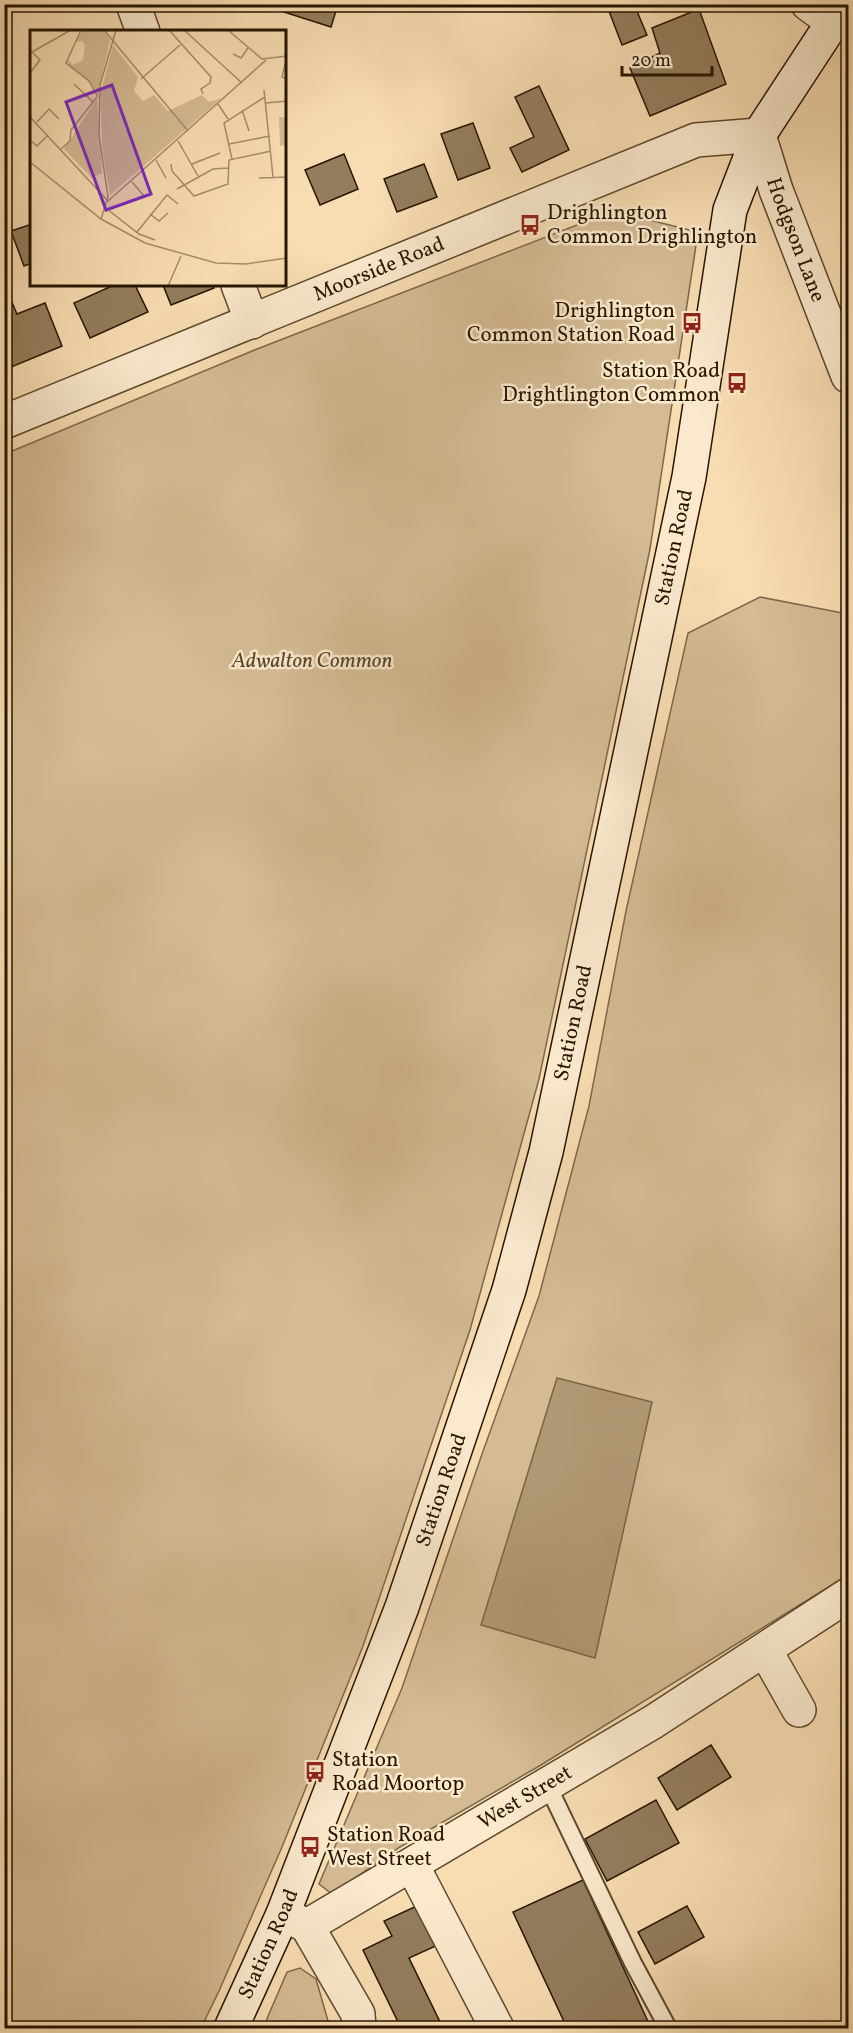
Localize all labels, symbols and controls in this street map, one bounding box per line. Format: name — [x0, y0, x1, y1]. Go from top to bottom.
inset map — [30, 30, 286, 286]
scale bar — [622, 39, 712, 77]
text: 20 m — [631, 49, 671, 74]
street label: Hodgson Lane — [759, 174, 833, 306]
place label: Drighlington Common Drighlington — [547, 199, 757, 252]
bus stop icon: Drighlington Common Drighlington — [518, 213, 542, 237]
street label: Moorside Road — [309, 229, 449, 309]
place label: Drighlington Common Station Road — [467, 297, 675, 350]
bus stop icon: Drighlington Common Station Road — [680, 311, 704, 335]
place label: Station Road Drightlington Common — [502, 357, 720, 410]
bus stop icon: Station Road Drightlington Common — [725, 371, 749, 395]
street label: Station Road — [648, 487, 701, 608]
park label: Adwalton Common — [231, 647, 392, 676]
street label: Station Road — [547, 962, 600, 1084]
street label: Station Road — [409, 1429, 474, 1551]
place label: Station Road Moortop — [332, 1746, 464, 1799]
street label: West Street — [472, 1758, 578, 1837]
bus stop icon: Station Road Moortop — [303, 1760, 327, 1784]
place label: Station Road West Street — [327, 1821, 445, 1874]
bus stop icon: Station Road West Street — [298, 1835, 322, 1859]
street label: Station Road — [231, 1885, 306, 2004]

